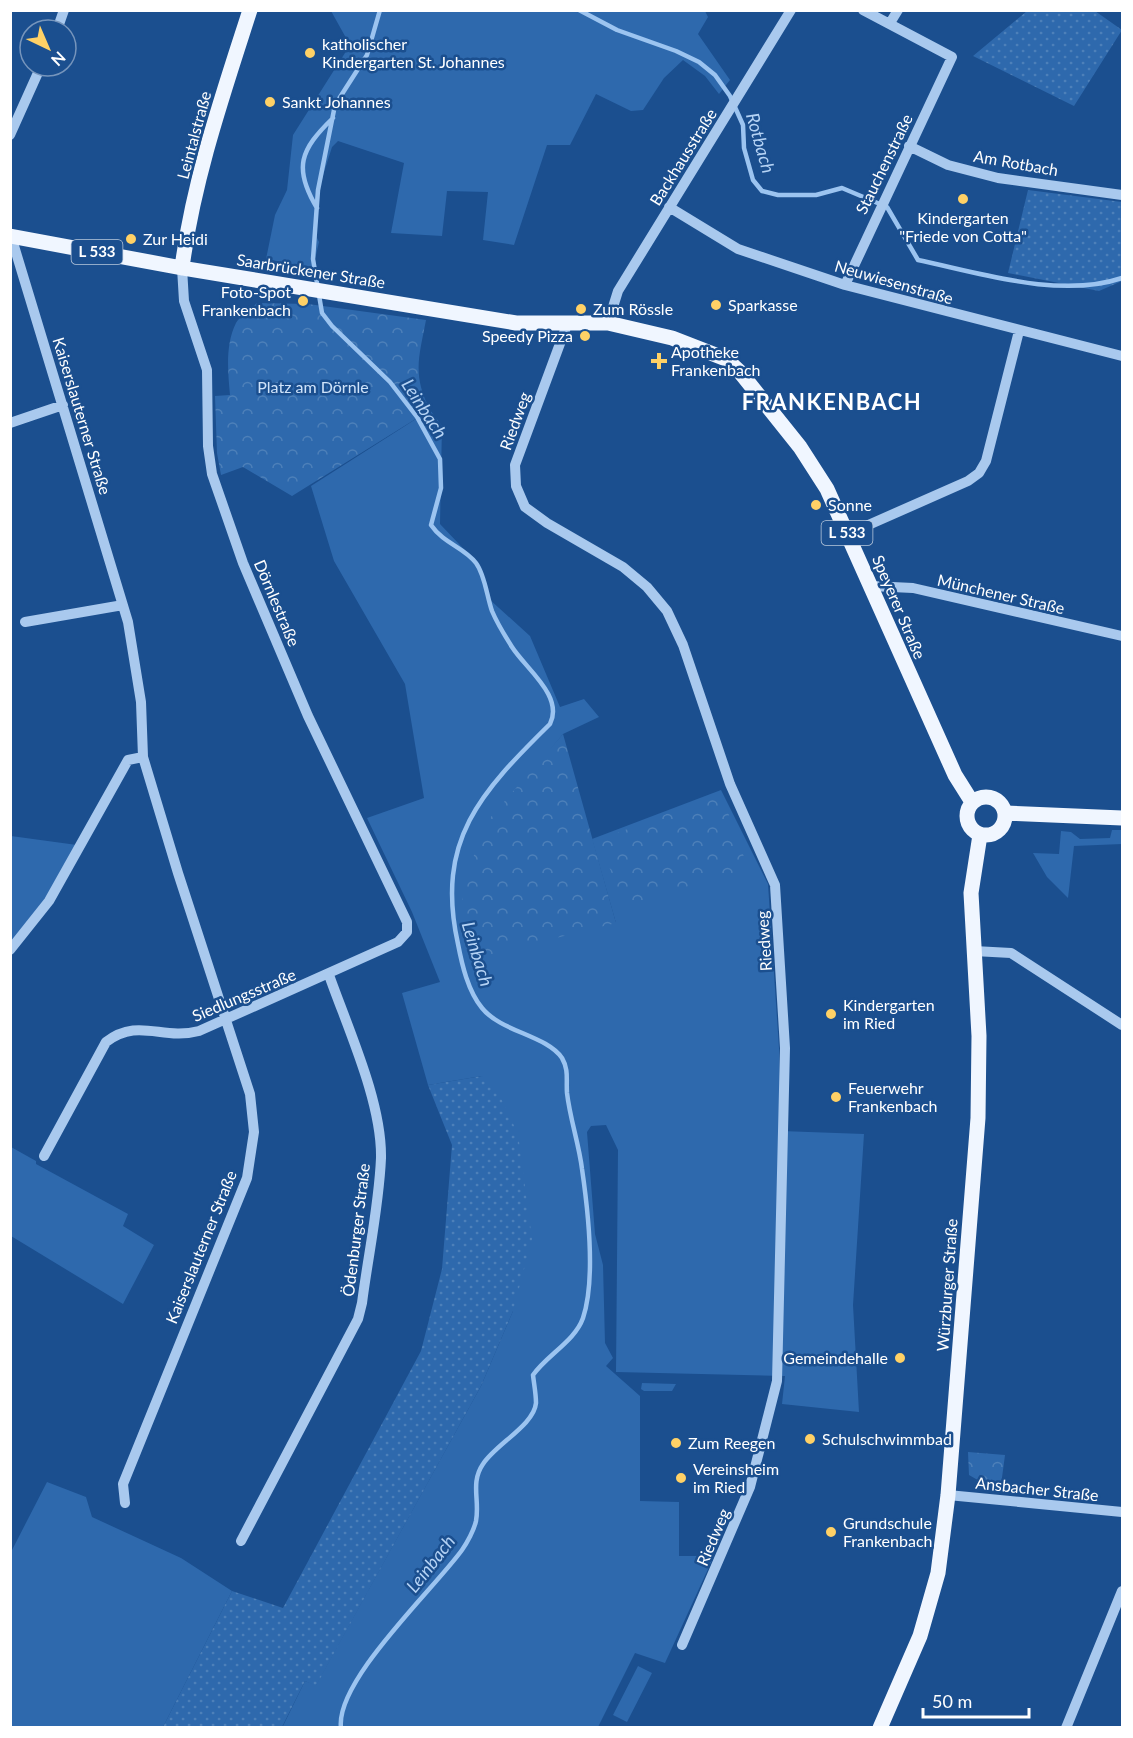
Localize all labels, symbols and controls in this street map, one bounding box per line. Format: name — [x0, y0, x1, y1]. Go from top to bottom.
north arrow — [18, 18, 78, 78]
place label: katholischer Kindergarten St. Johannes — [322, 34, 505, 71]
marker: katholischer Kindergarten St. Johannes — [303, 46, 317, 60]
text: N — [48, 48, 70, 70]
street label: Leintalstraße — [173, 89, 214, 181]
place label: Sankt Johannes — [282, 92, 391, 111]
marker: Sankt Johannes — [263, 95, 277, 109]
street label: Backhausstraße — [645, 105, 720, 209]
water label: Rotbach — [742, 110, 780, 176]
street label: Stauchenstraße — [851, 111, 916, 217]
street label: Am Rotbach — [972, 146, 1060, 179]
marker: Kindergarten "Friede von Cotta" — [956, 192, 970, 206]
place label: Kindergarten "Friede von Cotta" — [899, 208, 1027, 245]
place label: Zur Heidi — [143, 229, 208, 248]
marker: Zur Heidi — [124, 232, 138, 246]
road number: L 533 — [72, 240, 122, 264]
street label: Saarbrückener Straße — [235, 249, 387, 292]
street label: Neuwiesenstraße — [833, 255, 956, 308]
place label: Foto-Spot Frankenbach — [202, 282, 291, 319]
marker: Foto-Spot Frankenbach — [296, 294, 310, 308]
place label: Sparkasse — [728, 295, 798, 314]
marker: Sparkasse — [709, 298, 723, 312]
place label: Zum Rössle — [593, 299, 673, 318]
marker: Zum Rössle — [574, 302, 588, 316]
place label: Speedy Pizza — [482, 326, 573, 345]
marker: Speedy Pizza — [578, 329, 592, 343]
street label: Kaiserslauterner Straße — [50, 335, 115, 497]
place label: Apotheke Frankenbach — [671, 342, 760, 379]
marker: Apotheke Frankenbach — [652, 354, 666, 368]
water label: Leinbach — [397, 375, 452, 442]
park label: Platz am Dörnle — [257, 377, 369, 396]
district label: FRANKENBACH — [742, 388, 922, 415]
street label: Riedweg — [495, 389, 534, 452]
place label: Sonne — [828, 495, 872, 514]
marker: Sonne — [809, 498, 823, 512]
road number: L 533 — [822, 521, 872, 545]
street label: Speyerer Straße — [869, 552, 930, 662]
street label: Dörnlestraße — [251, 557, 304, 649]
street label: Münchener Straße — [936, 570, 1067, 617]
street label: Riedweg — [752, 910, 775, 972]
water label: Leinbach — [458, 919, 498, 989]
street label: Siedlungsstraße — [189, 964, 299, 1025]
place label: Kindergarten im Ried — [843, 995, 935, 1032]
marker: Kindergarten im Ried — [824, 1007, 838, 1021]
place label: Feuerwehr Frankenbach — [848, 1078, 937, 1115]
marker: Feuerwehr Frankenbach — [829, 1090, 843, 1104]
street label: Ödenburger Straße — [338, 1162, 373, 1298]
street label: Kaiserslauterner Straße — [161, 1167, 240, 1326]
street label: Würzburger Straße — [932, 1218, 961, 1352]
place label: Gemeindehalle — [783, 1348, 888, 1367]
marker: Gemeindehalle — [893, 1351, 907, 1365]
place label: Schulschwimmbad — [822, 1429, 952, 1448]
marker: Schulschwimmbad — [803, 1432, 817, 1446]
place label: Zum Reegen — [688, 1433, 775, 1452]
marker: Zum Reegen — [669, 1436, 683, 1450]
place label: Vereinsheim im Ried — [693, 1459, 779, 1496]
marker: Vereinsheim im Ried — [674, 1471, 688, 1485]
street label: Ansbacher Straße — [975, 1473, 1100, 1504]
street label: Riedweg — [692, 1505, 733, 1568]
place label: Grundschule Frankenbach — [843, 1513, 932, 1550]
marker: Grundschule Frankenbach — [824, 1525, 838, 1539]
water label: Leinbach — [401, 1530, 459, 1596]
scale bar — [923, 1681, 1030, 1719]
text: 50 m — [932, 1690, 972, 1712]

